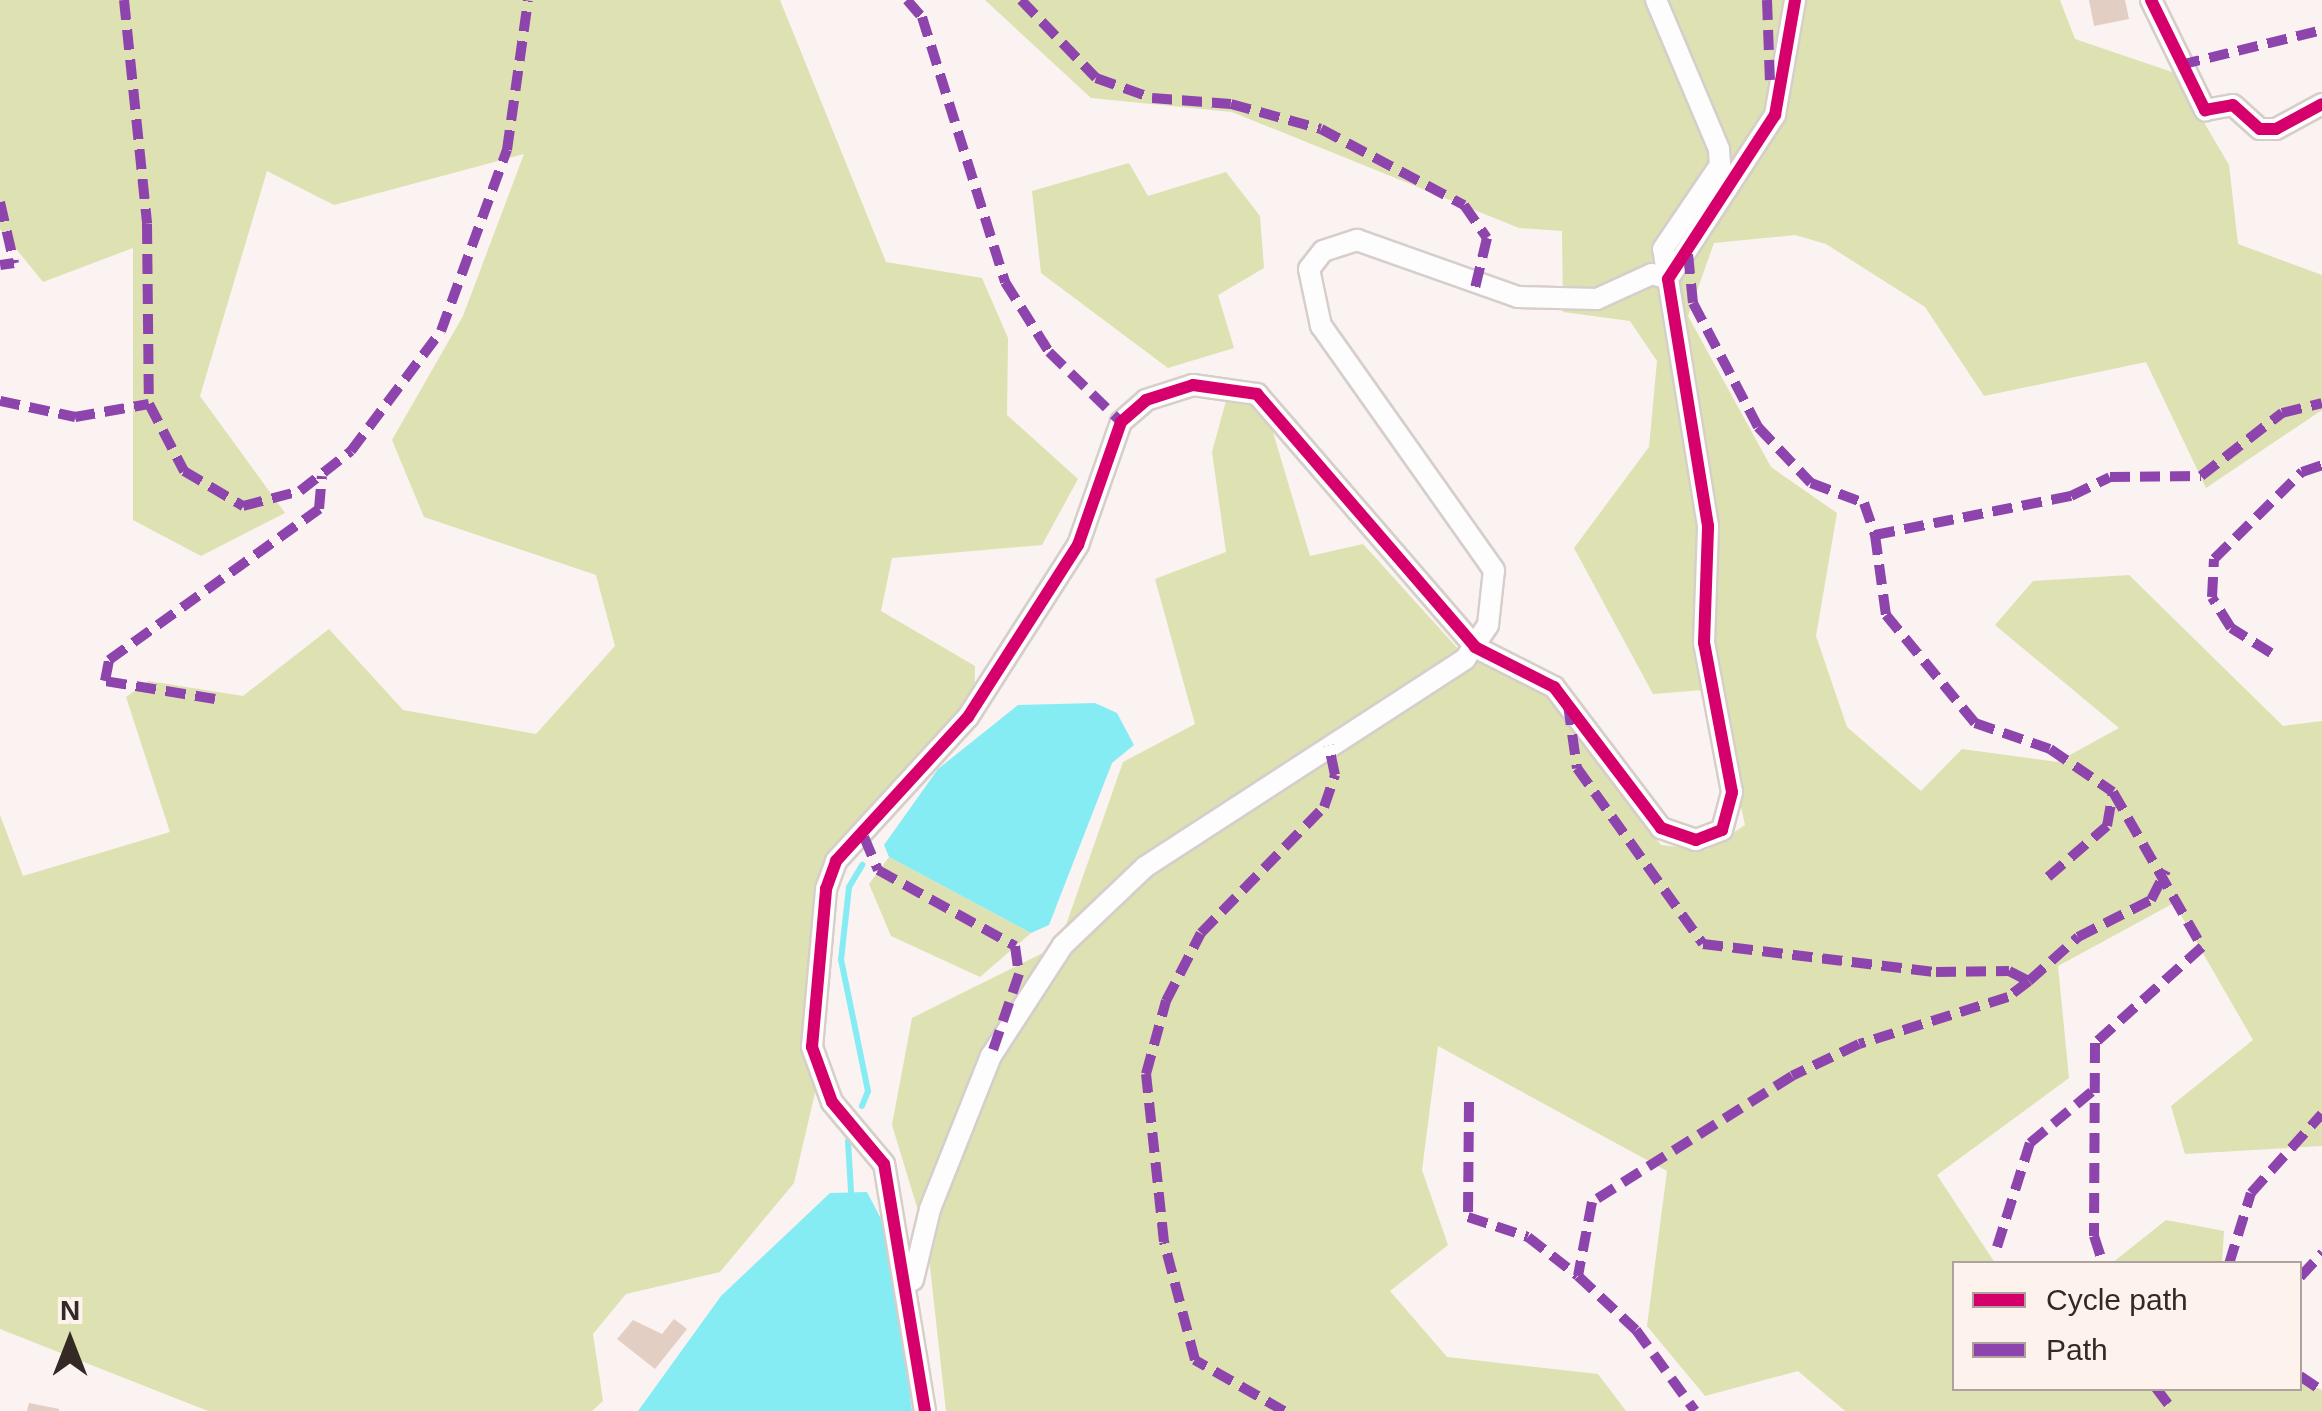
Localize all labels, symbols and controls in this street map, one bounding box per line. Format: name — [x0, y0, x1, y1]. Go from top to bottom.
legend — [1952, 1261, 2302, 1391]
text: Cycle path — [2046, 1283, 2188, 1316]
north arrow — [20, 1291, 120, 1391]
text: N — [60, 1295, 80, 1326]
text: Path — [2046, 1333, 2108, 1366]

